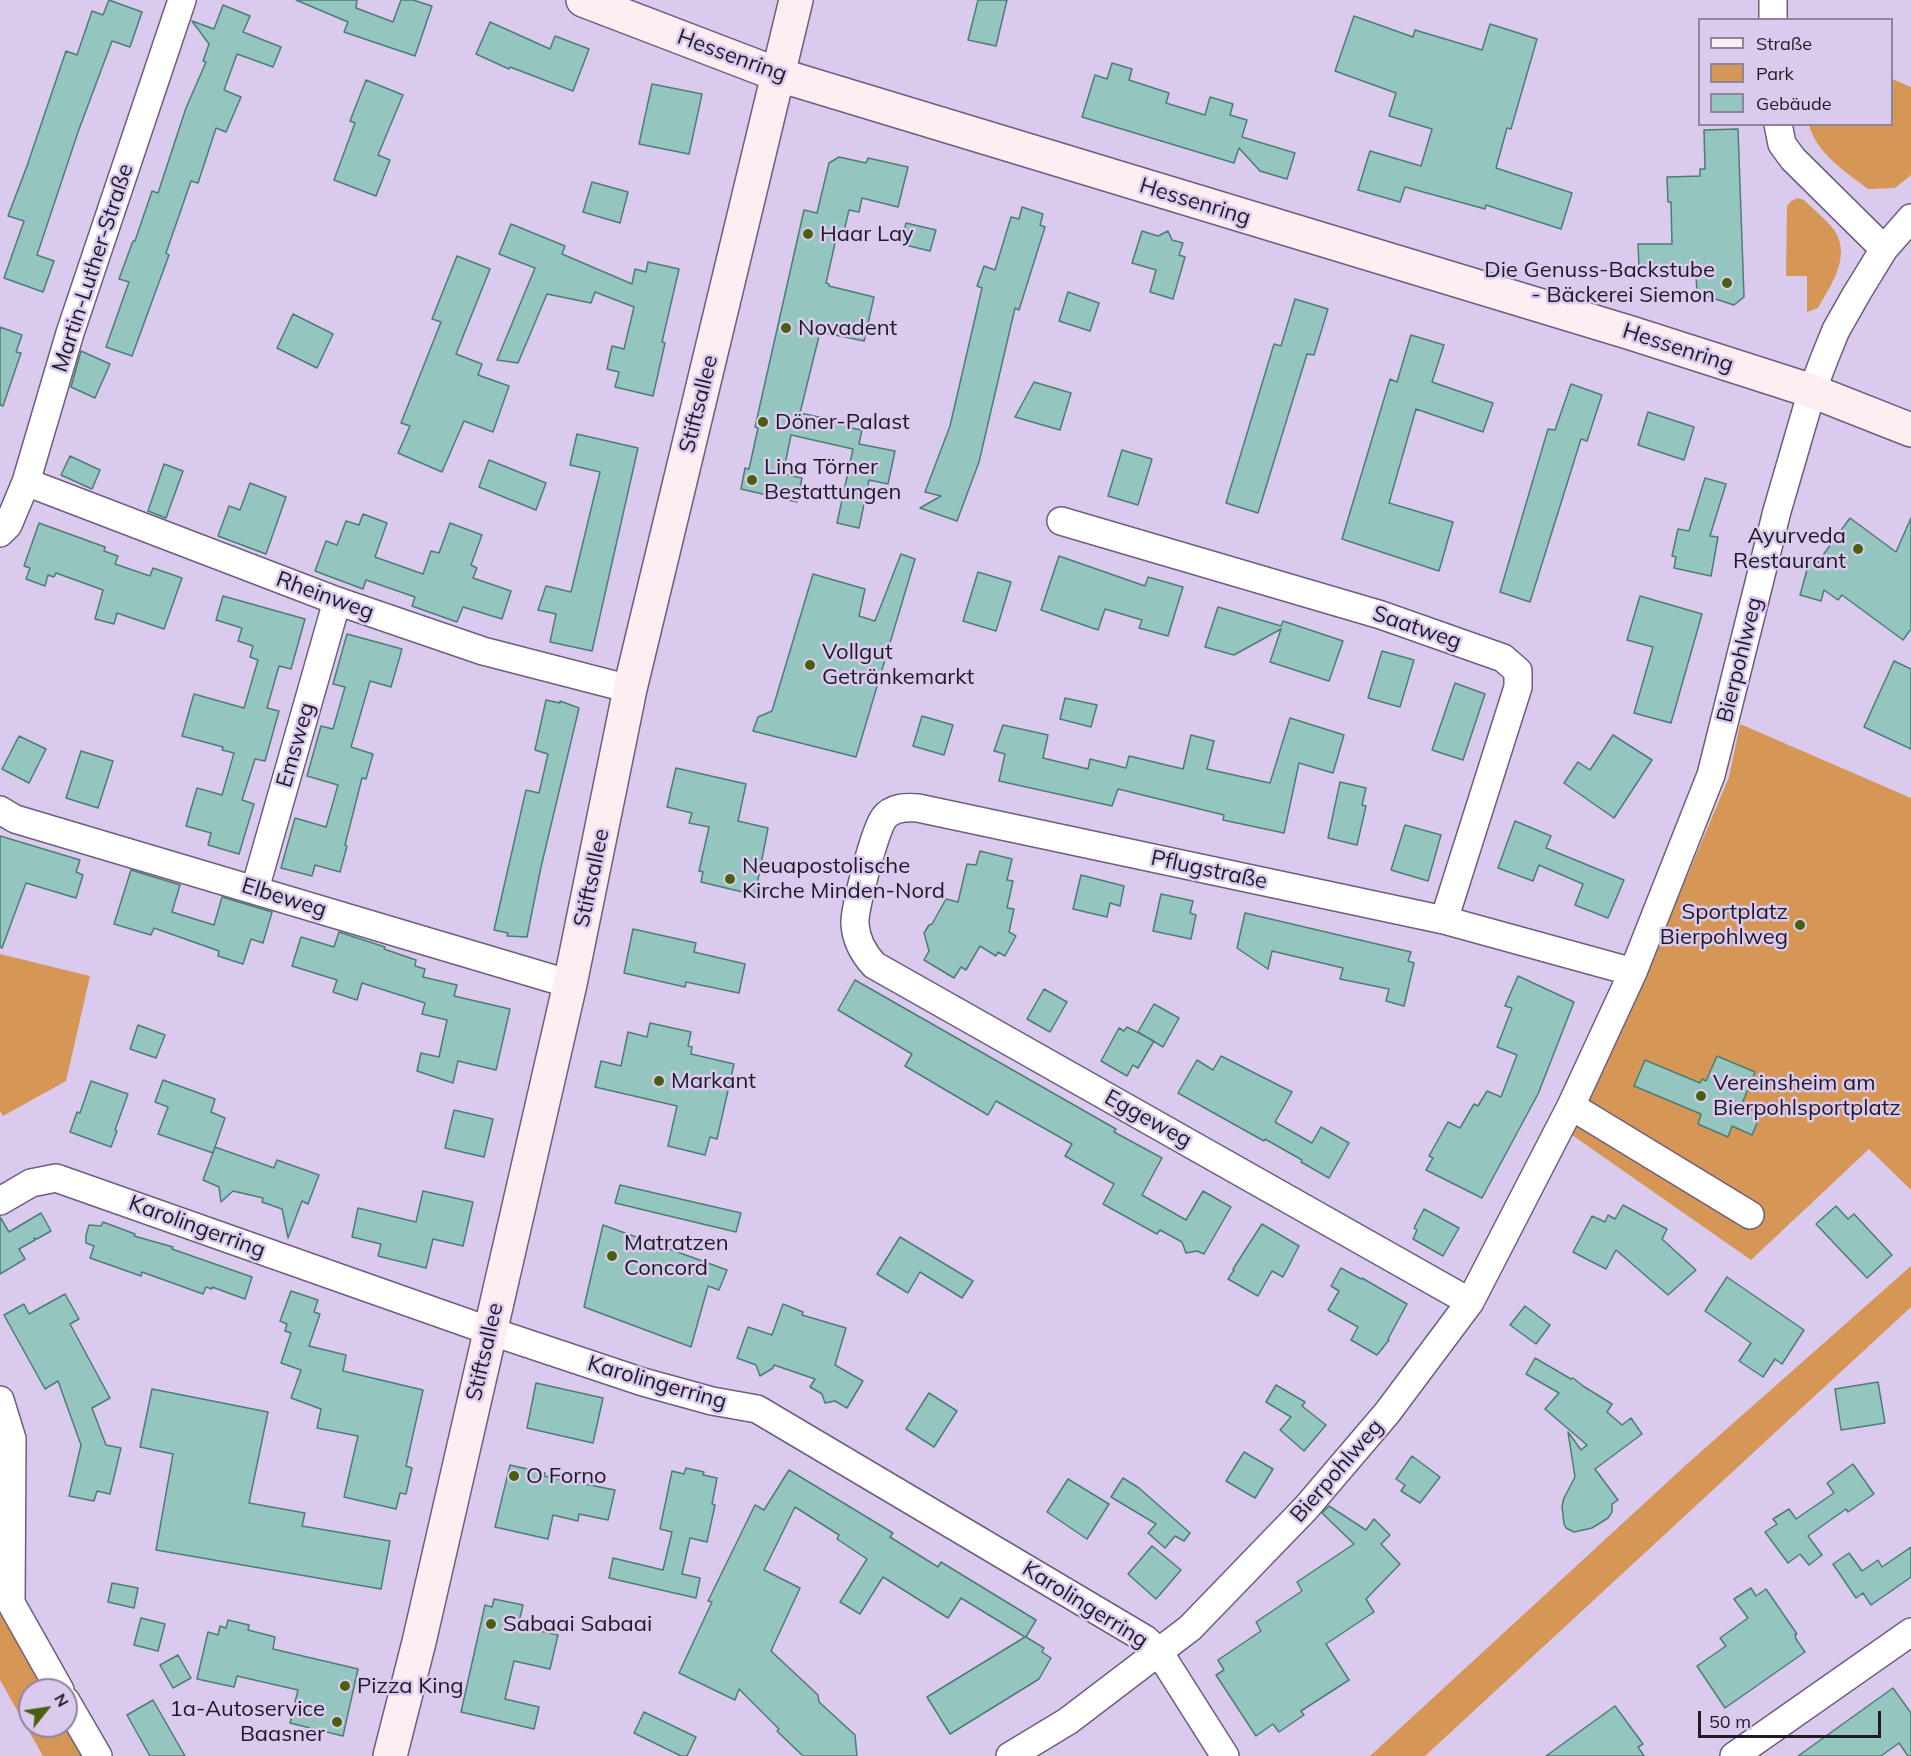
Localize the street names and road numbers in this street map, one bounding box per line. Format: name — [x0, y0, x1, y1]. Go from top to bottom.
street label: Hessenring — [674, 24, 790, 88]
street label: Martin-Luther-Straße — [47, 160, 139, 376]
street label: Hessenring — [1136, 173, 1254, 231]
street label: Hessenring — [1619, 318, 1737, 378]
street label: Stiftsallee — [674, 352, 724, 456]
street label: Rheinweg — [272, 566, 378, 626]
street label: Bierpohlweg — [1712, 595, 1768, 725]
street label: Saatweg — [1369, 601, 1465, 655]
street label: Emsweg — [271, 699, 321, 791]
street label: Stiftsallee — [569, 826, 615, 930]
street label: Pflugstraße — [1148, 845, 1270, 895]
street label: Elbeweg — [238, 873, 330, 923]
street label: Eggeweg — [1100, 1084, 1196, 1154]
street label: Karolingerring — [125, 1190, 269, 1264]
street label: Stiftsallee — [461, 1300, 509, 1404]
street label: Karolingerring — [584, 1351, 730, 1415]
street label: Bierpohlweg — [1285, 1414, 1389, 1528]
street label: Karolingerring — [1017, 1556, 1153, 1654]

